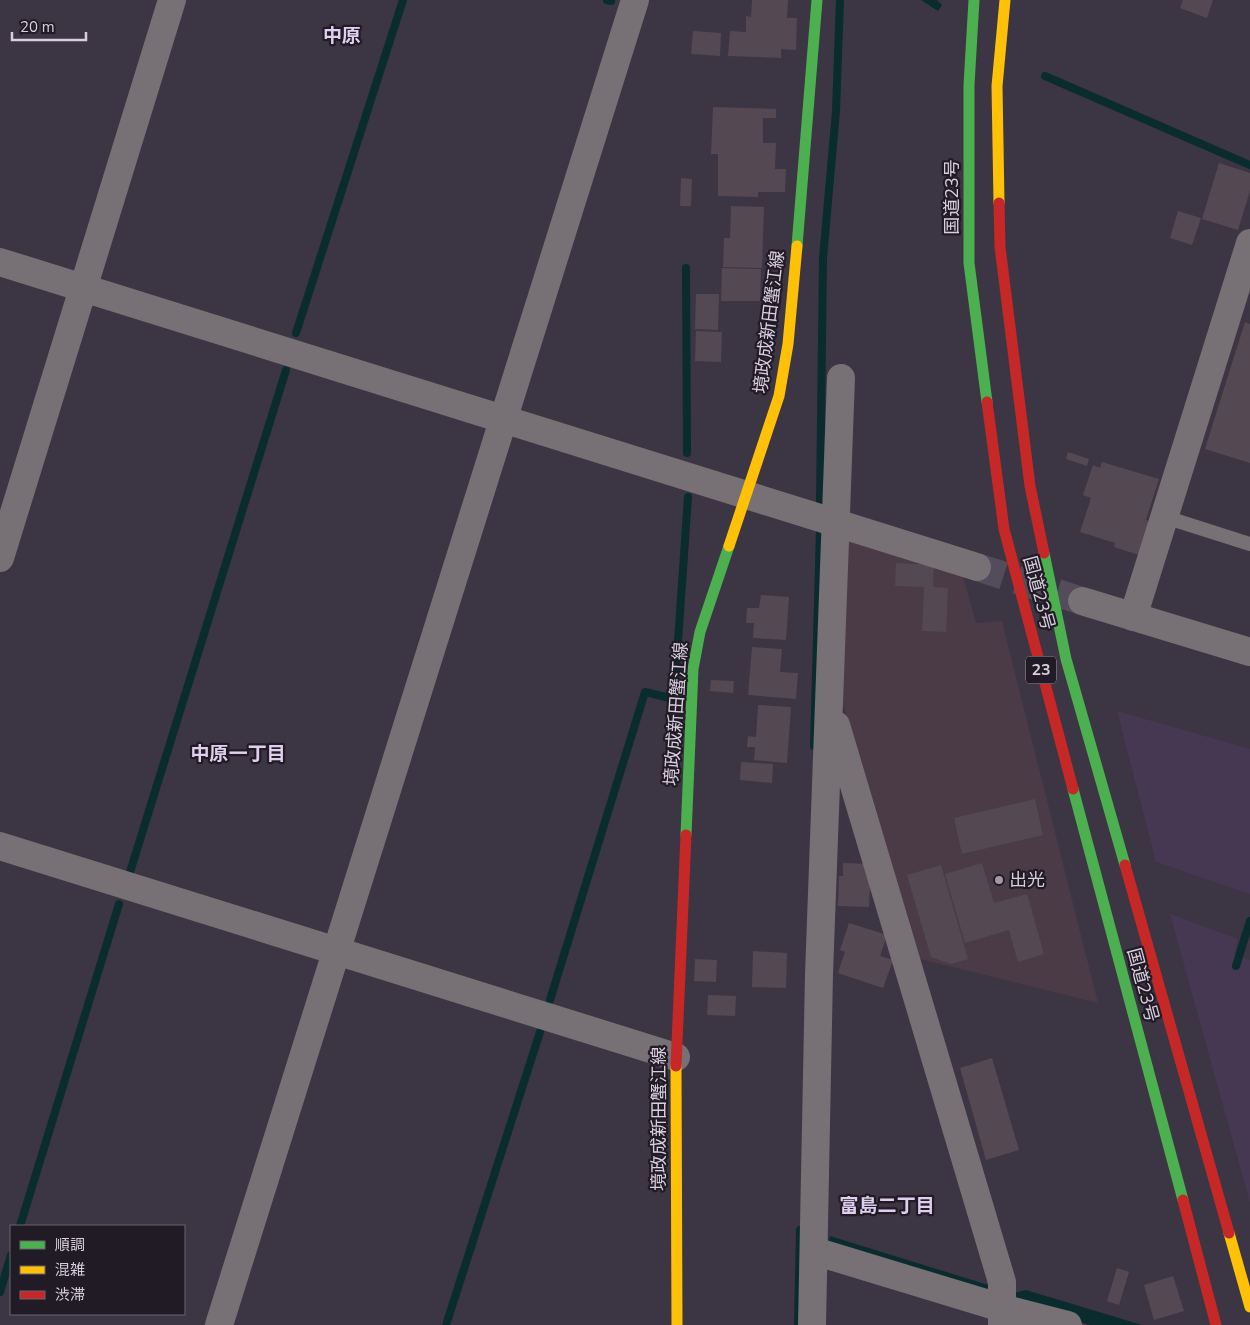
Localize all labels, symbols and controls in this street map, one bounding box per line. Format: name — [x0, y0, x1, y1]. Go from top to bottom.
scale bar — [12, 10, 86, 42]
text: 20 m — [20, 17, 55, 37]
district label: 中原 — [323, 23, 361, 49]
street label: 国道23号 — [940, 159, 964, 235]
street label: 境政成新田蟹江線 — [748, 249, 790, 395]
street label: 国道23号 — [1018, 553, 1060, 633]
street label: 境政成新田蟹江線 — [659, 641, 693, 787]
road number: 23 — [1026, 656, 1056, 684]
district label: 中原一丁目 — [190, 741, 286, 767]
place label: 出光 — [1009, 868, 1045, 892]
marker: 出光 — [993, 874, 1005, 886]
street label: 国道23号 — [1122, 945, 1164, 1025]
street label: 境政成新田蟹江線 — [647, 1047, 671, 1191]
district label: 富島二丁目 — [839, 1193, 935, 1219]
legend — [10, 1225, 185, 1315]
text: 順調 — [55, 1235, 85, 1255]
text: 混雑 — [55, 1260, 85, 1280]
text: 渋滞 — [55, 1285, 85, 1305]

